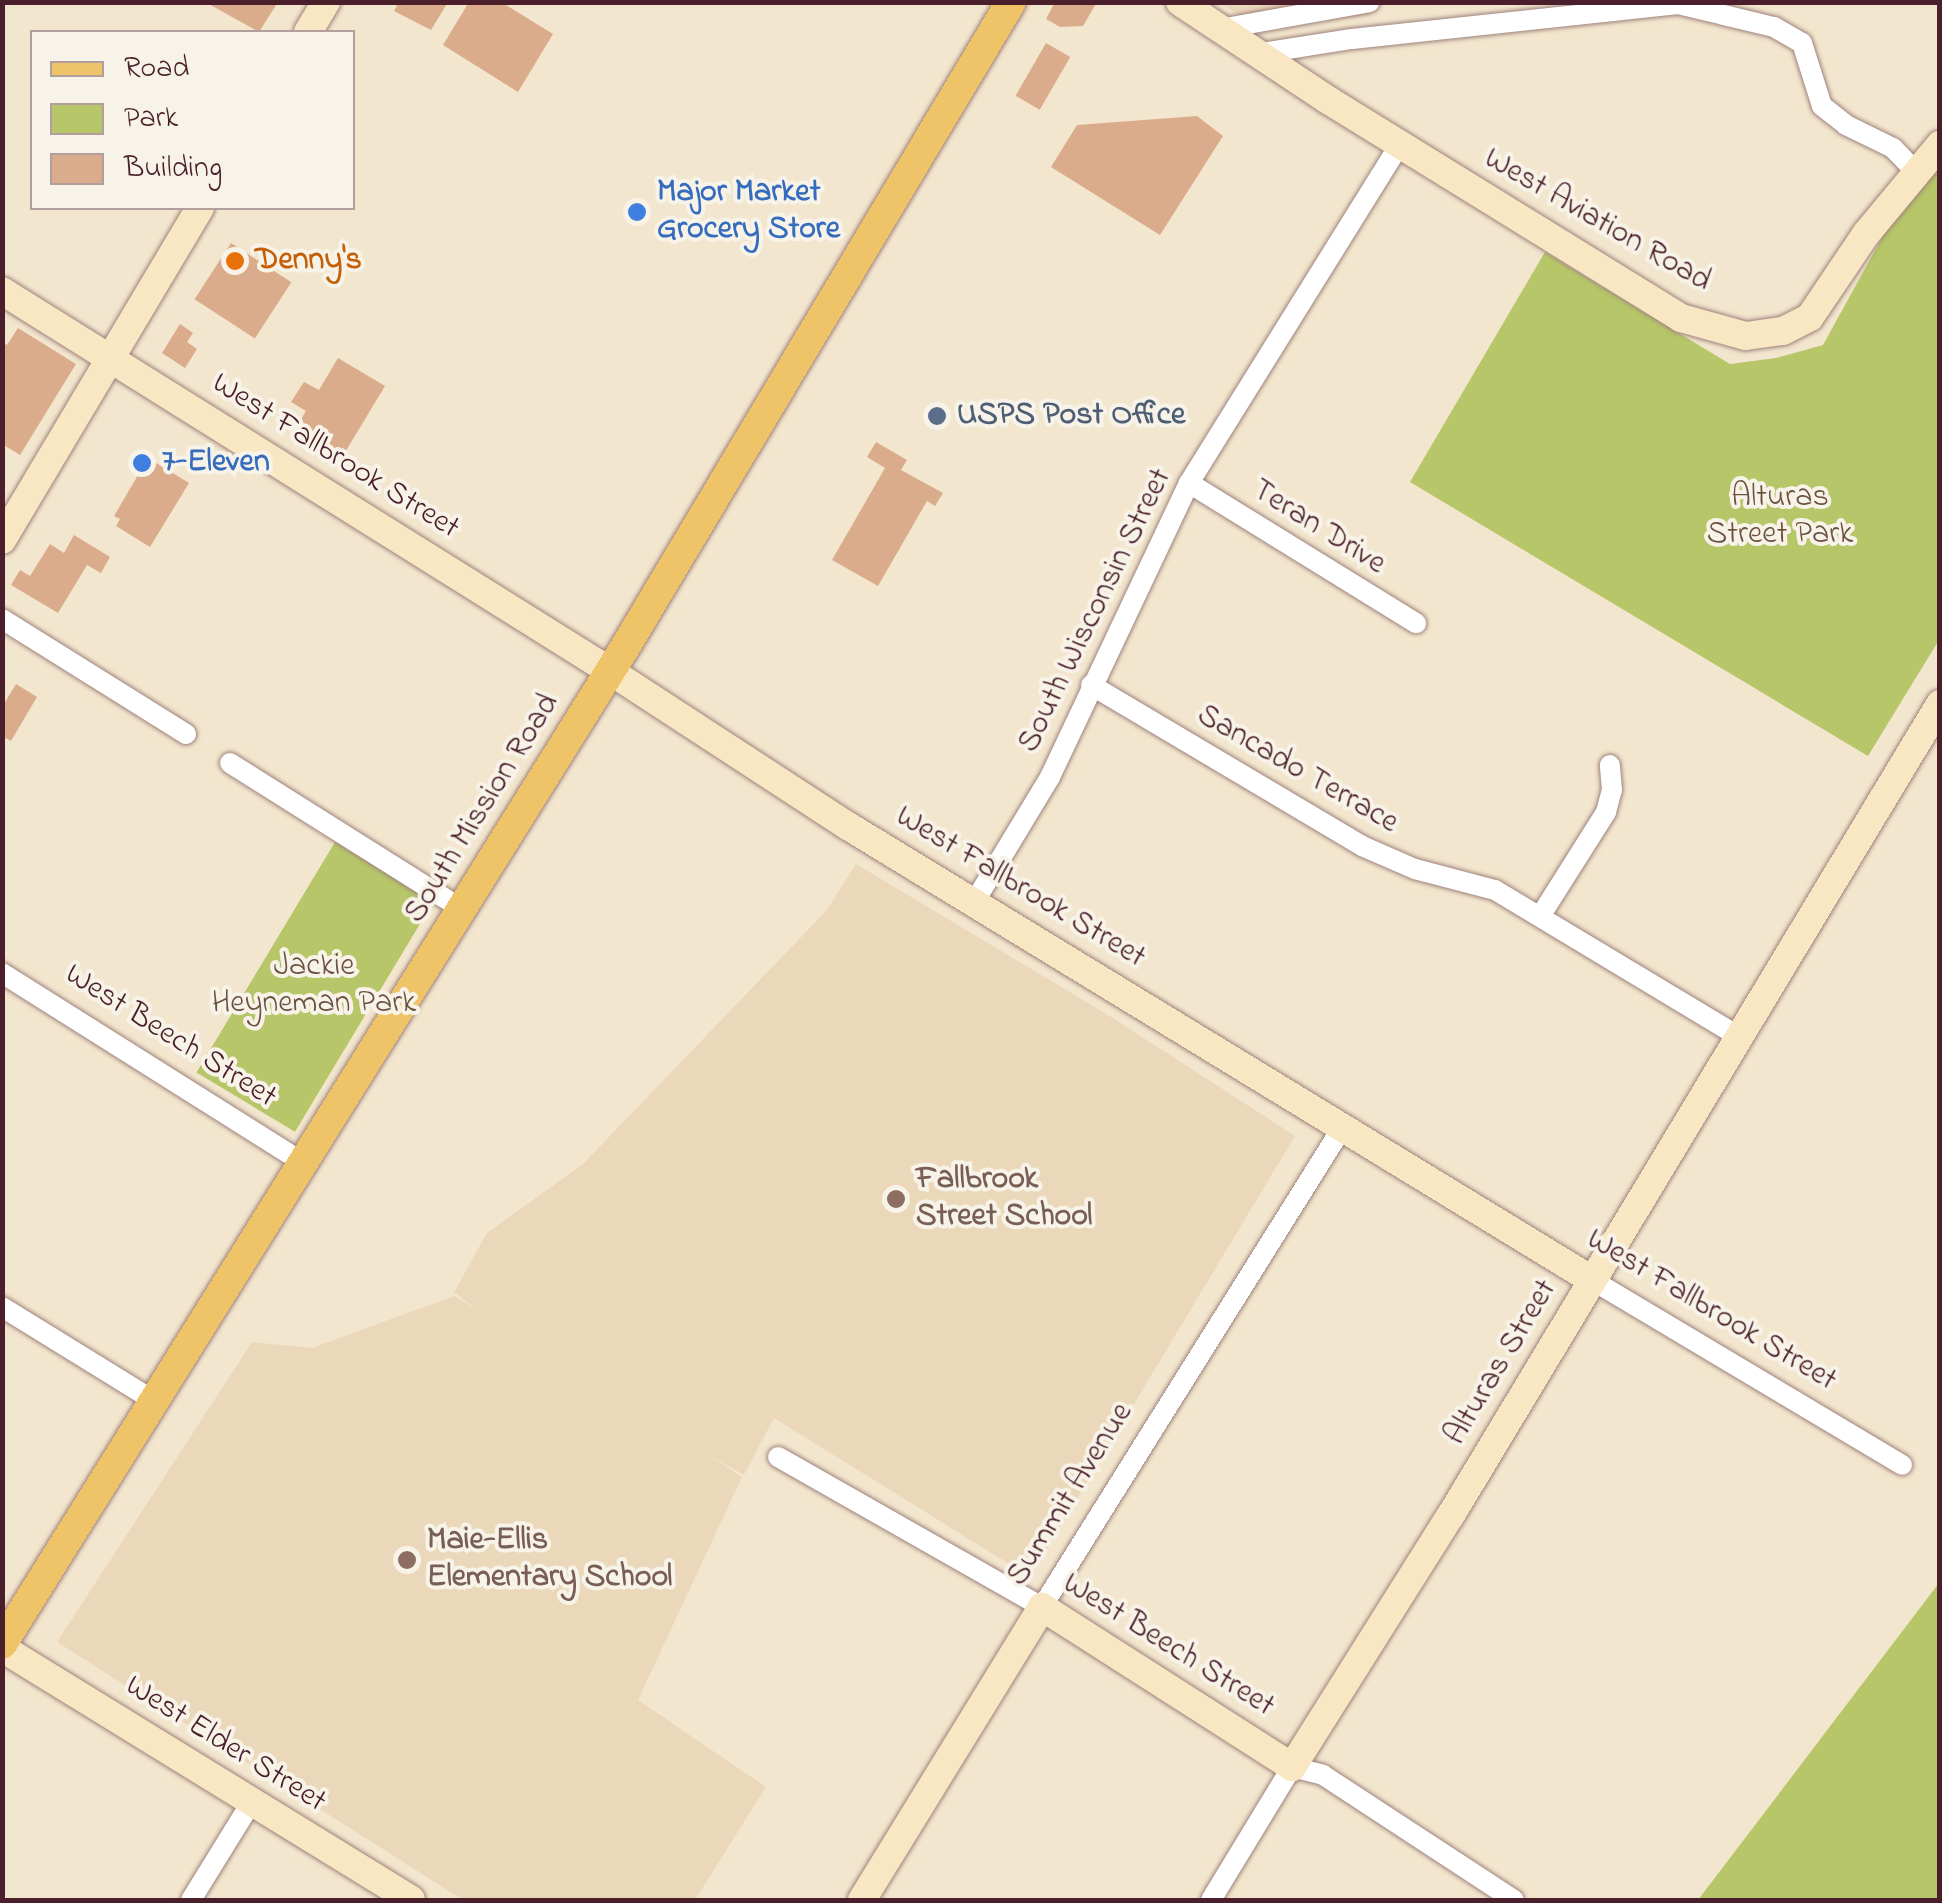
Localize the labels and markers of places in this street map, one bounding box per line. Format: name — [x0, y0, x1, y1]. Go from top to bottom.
place label: Major Market Grocery Store — [657, 175, 840, 250]
marker: Major Market Grocery Store — [626, 201, 648, 223]
place label: Denny's — [255, 242, 362, 280]
marker: Denny's — [224, 250, 246, 272]
place label: USPS Post Office — [957, 397, 1185, 435]
marker: USPS Post Office — [926, 405, 948, 427]
place label: 7-Eleven — [162, 444, 270, 482]
marker: 7-Eleven — [131, 452, 153, 474]
place label: Fallbrook Street School — [916, 1162, 1092, 1237]
marker: Fallbrook Street School — [885, 1188, 907, 1210]
place label: Maie-Ellis Elementary School — [427, 1523, 672, 1598]
marker: Maie-Ellis Elementary School — [396, 1549, 418, 1571]

